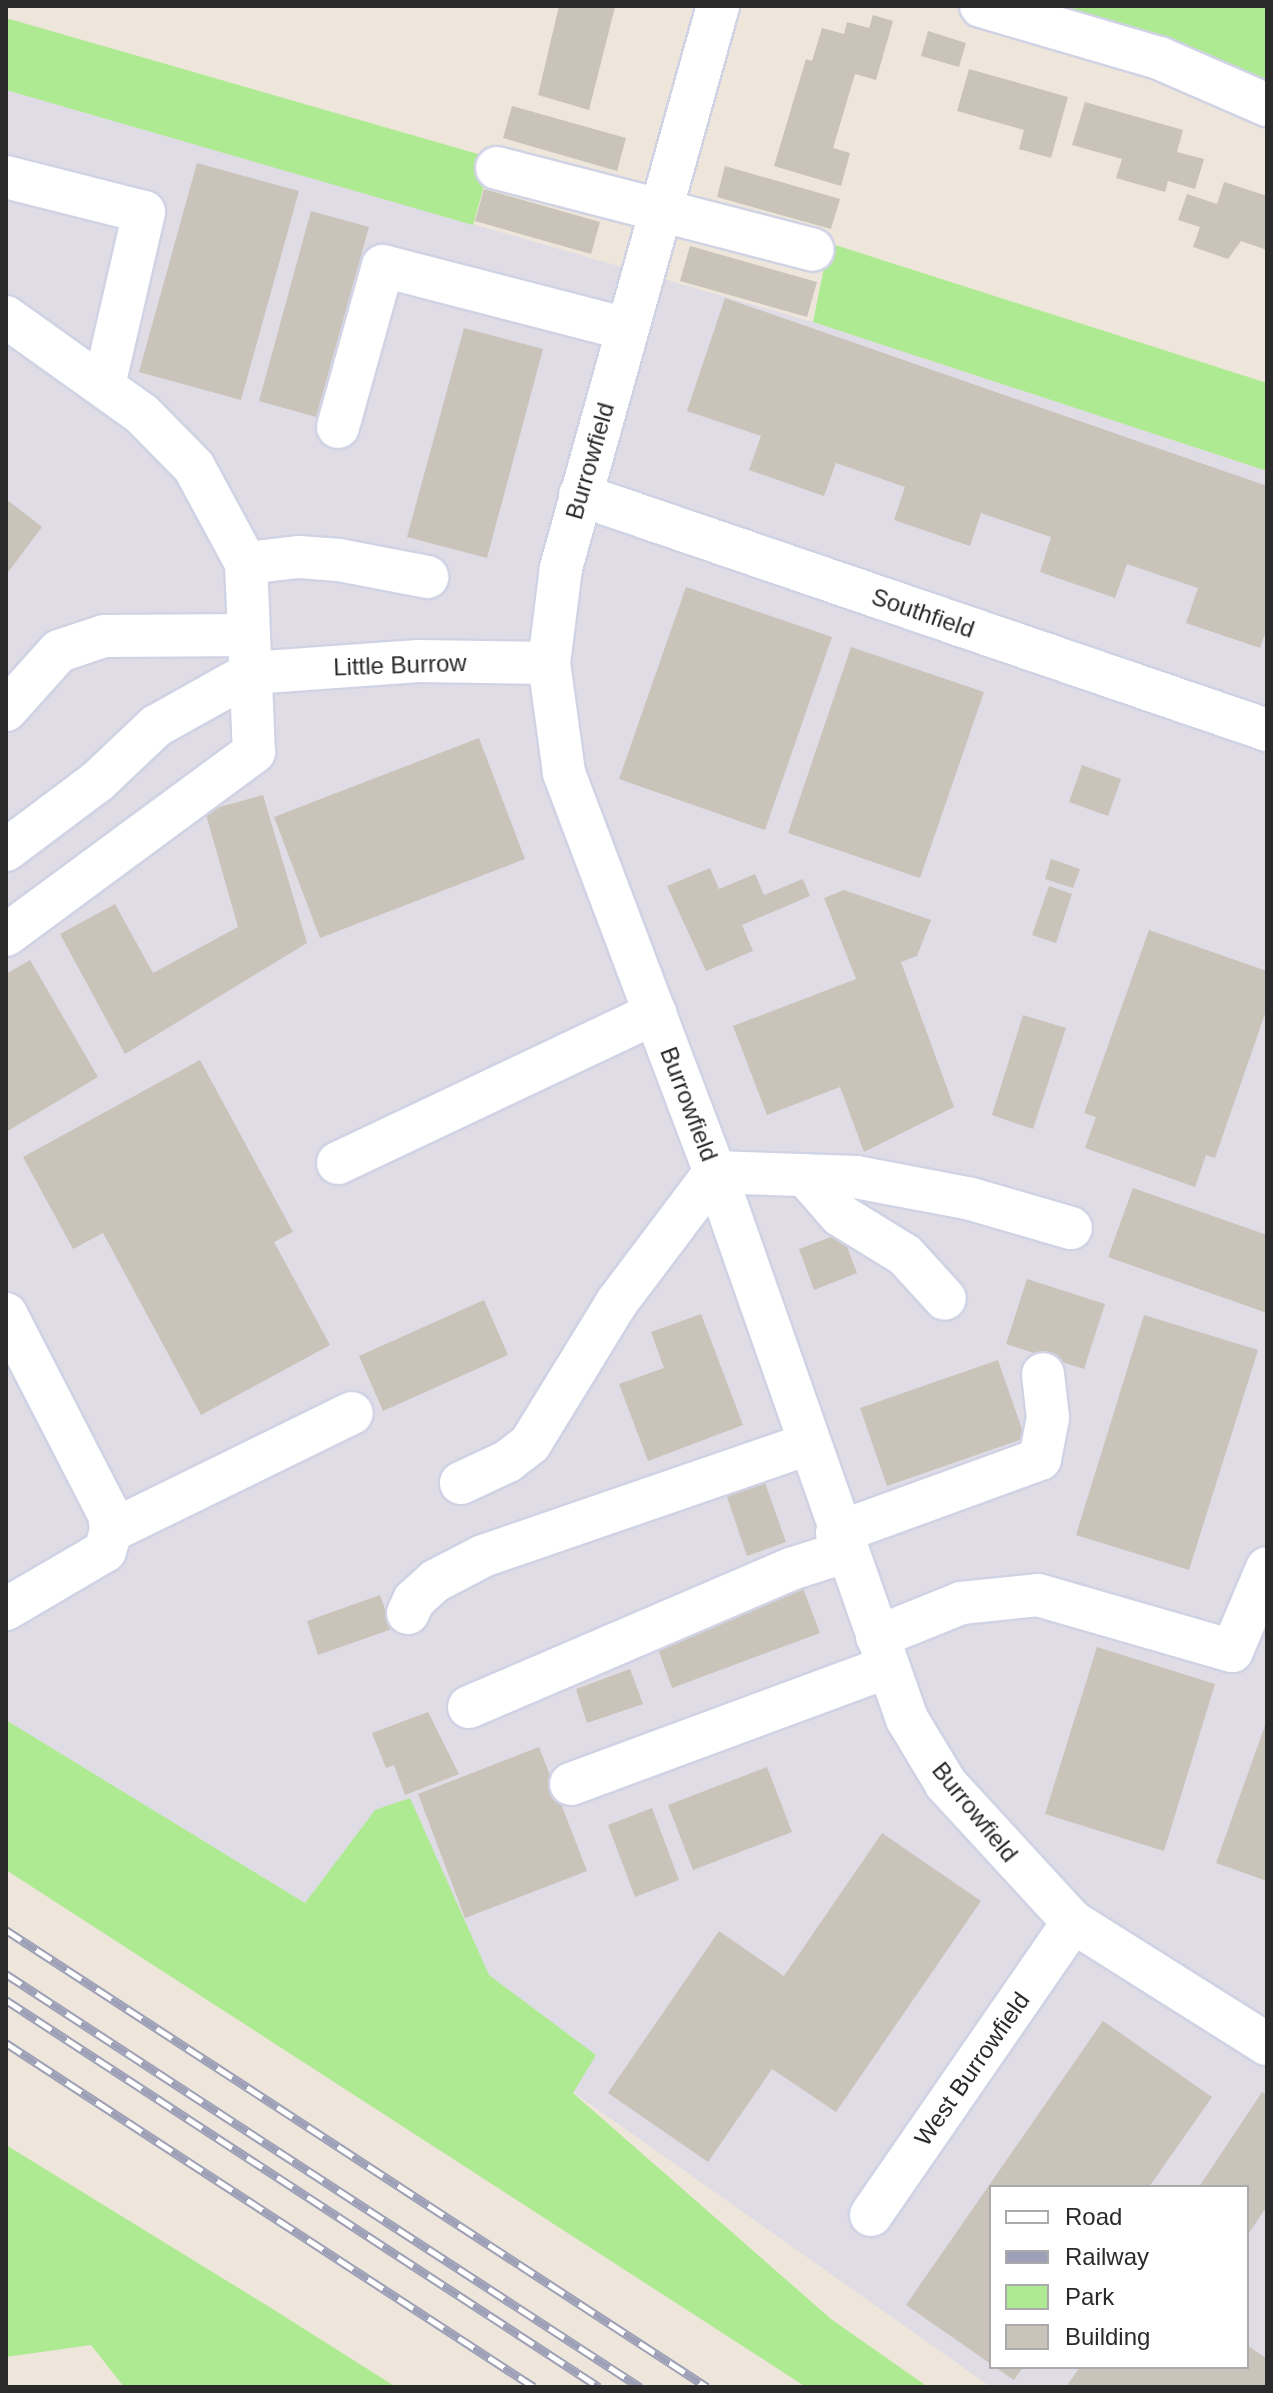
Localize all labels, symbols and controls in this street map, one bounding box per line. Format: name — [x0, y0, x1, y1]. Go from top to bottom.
street label: Burrowfield — [560, 399, 620, 523]
street label: Southfield — [868, 582, 978, 644]
street label: Little Burrow — [333, 648, 467, 682]
street label: Burrowfield — [654, 1043, 724, 1165]
street label: Burrowfield — [926, 1756, 1024, 1868]
street label: West Burrowfield — [908, 1987, 1036, 2151]
legend — [989, 2185, 1249, 2369]
text: Road — [1065, 2203, 1122, 2230]
text: Railway — [1065, 2243, 1149, 2270]
text: Park — [1065, 2283, 1114, 2310]
text: Building — [1065, 2323, 1150, 2350]

